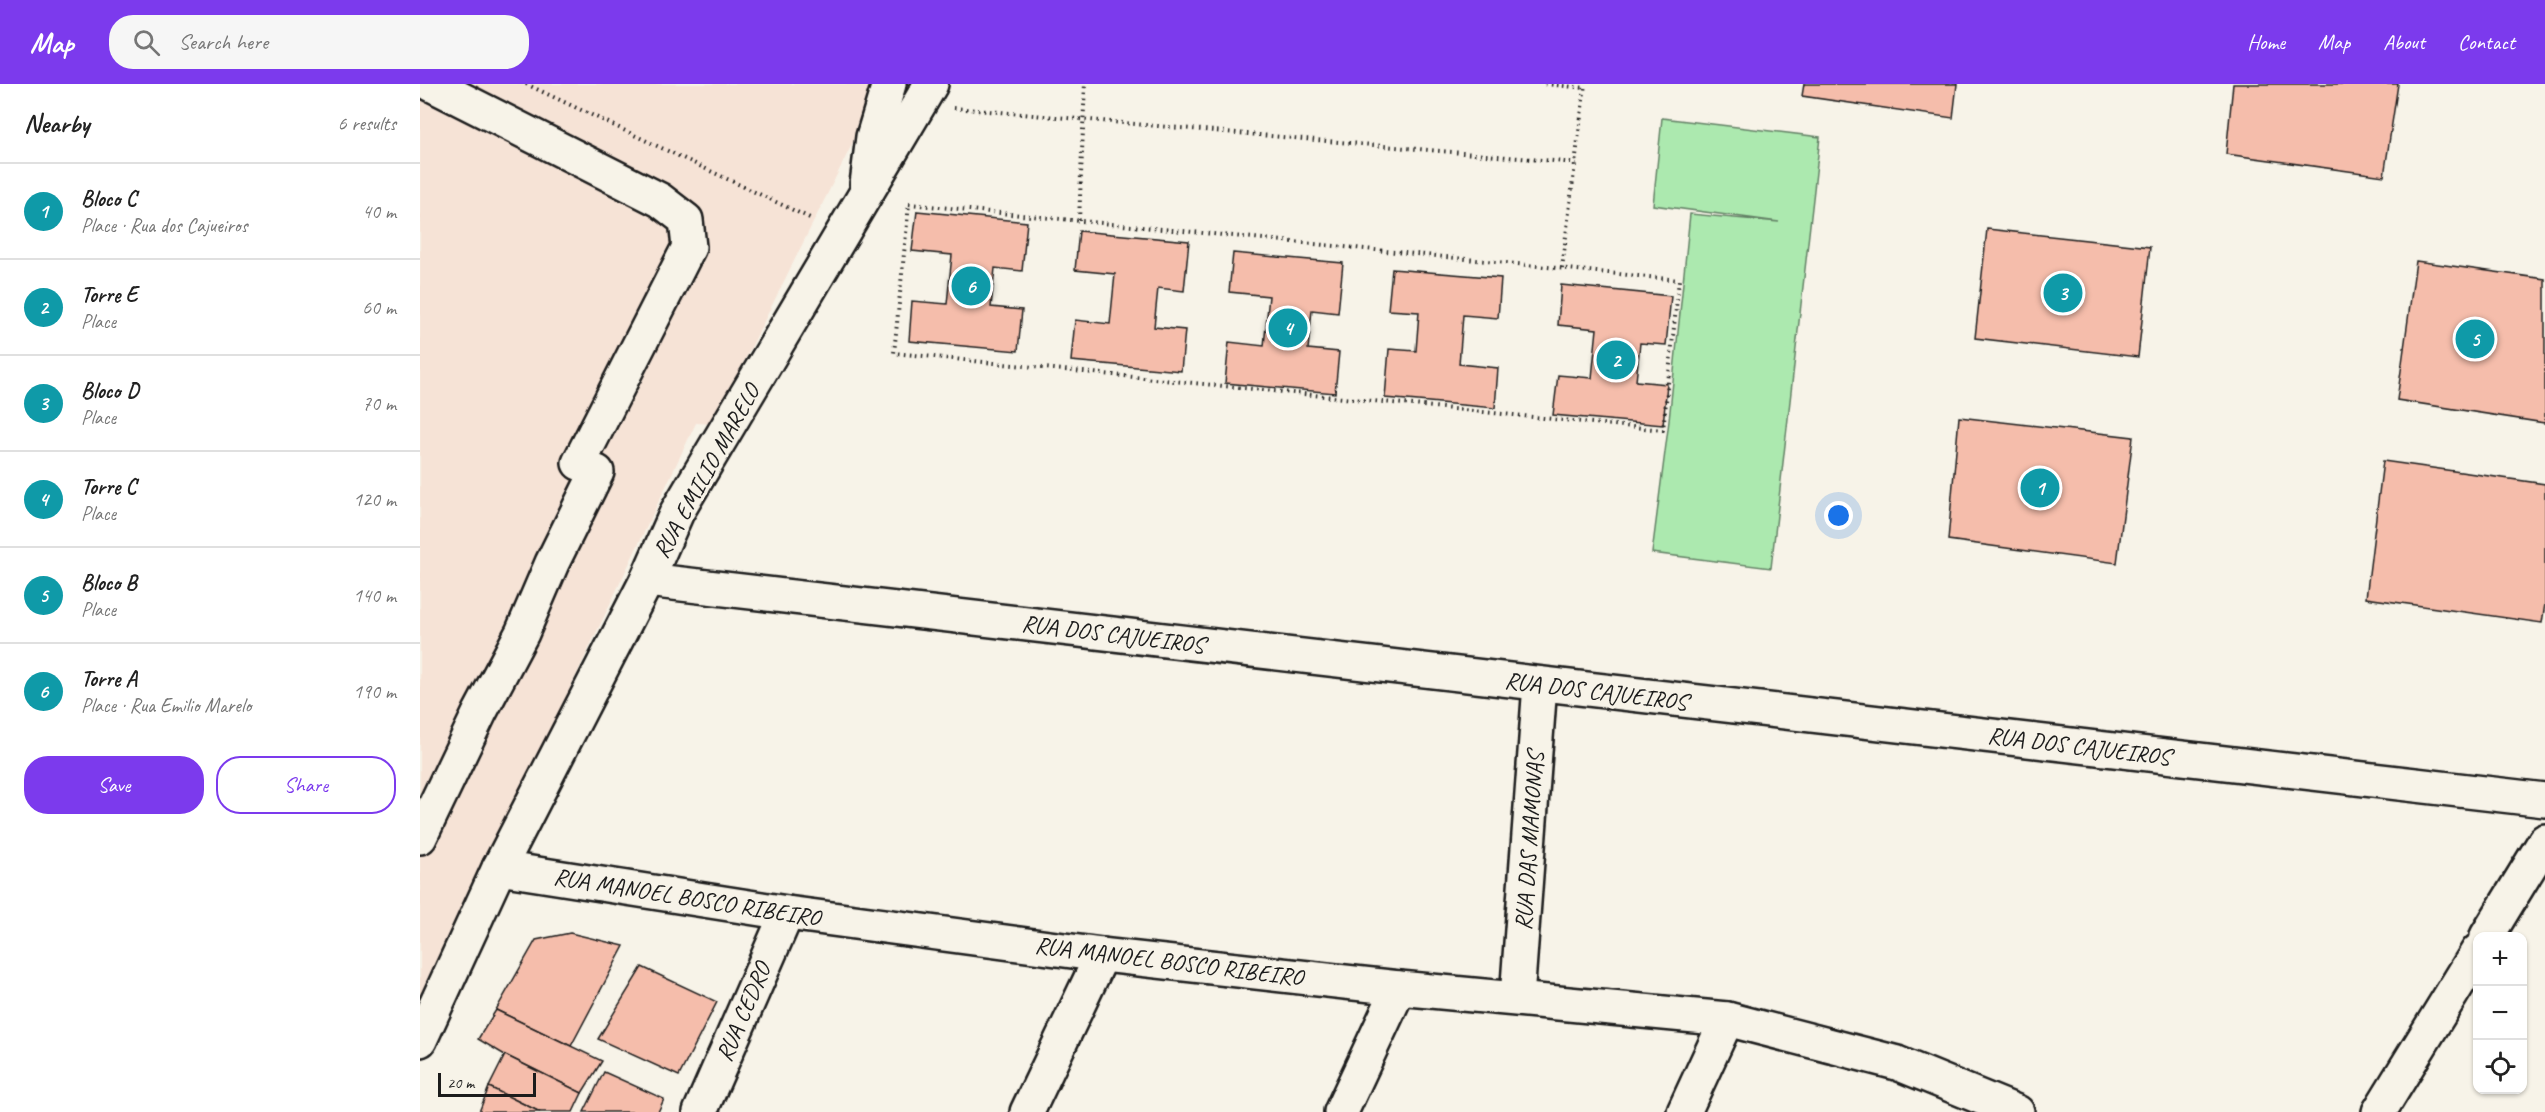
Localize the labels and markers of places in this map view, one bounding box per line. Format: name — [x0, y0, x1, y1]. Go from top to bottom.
pin: 6 — [952, 264, 990, 308]
pin: 3 — [2044, 270, 2082, 316]
pin: 4 — [1268, 306, 1308, 350]
pin: 5 — [2456, 316, 2494, 362]
pin: 2 — [1596, 338, 1636, 382]
pin: 1 — [2020, 466, 2060, 510]

